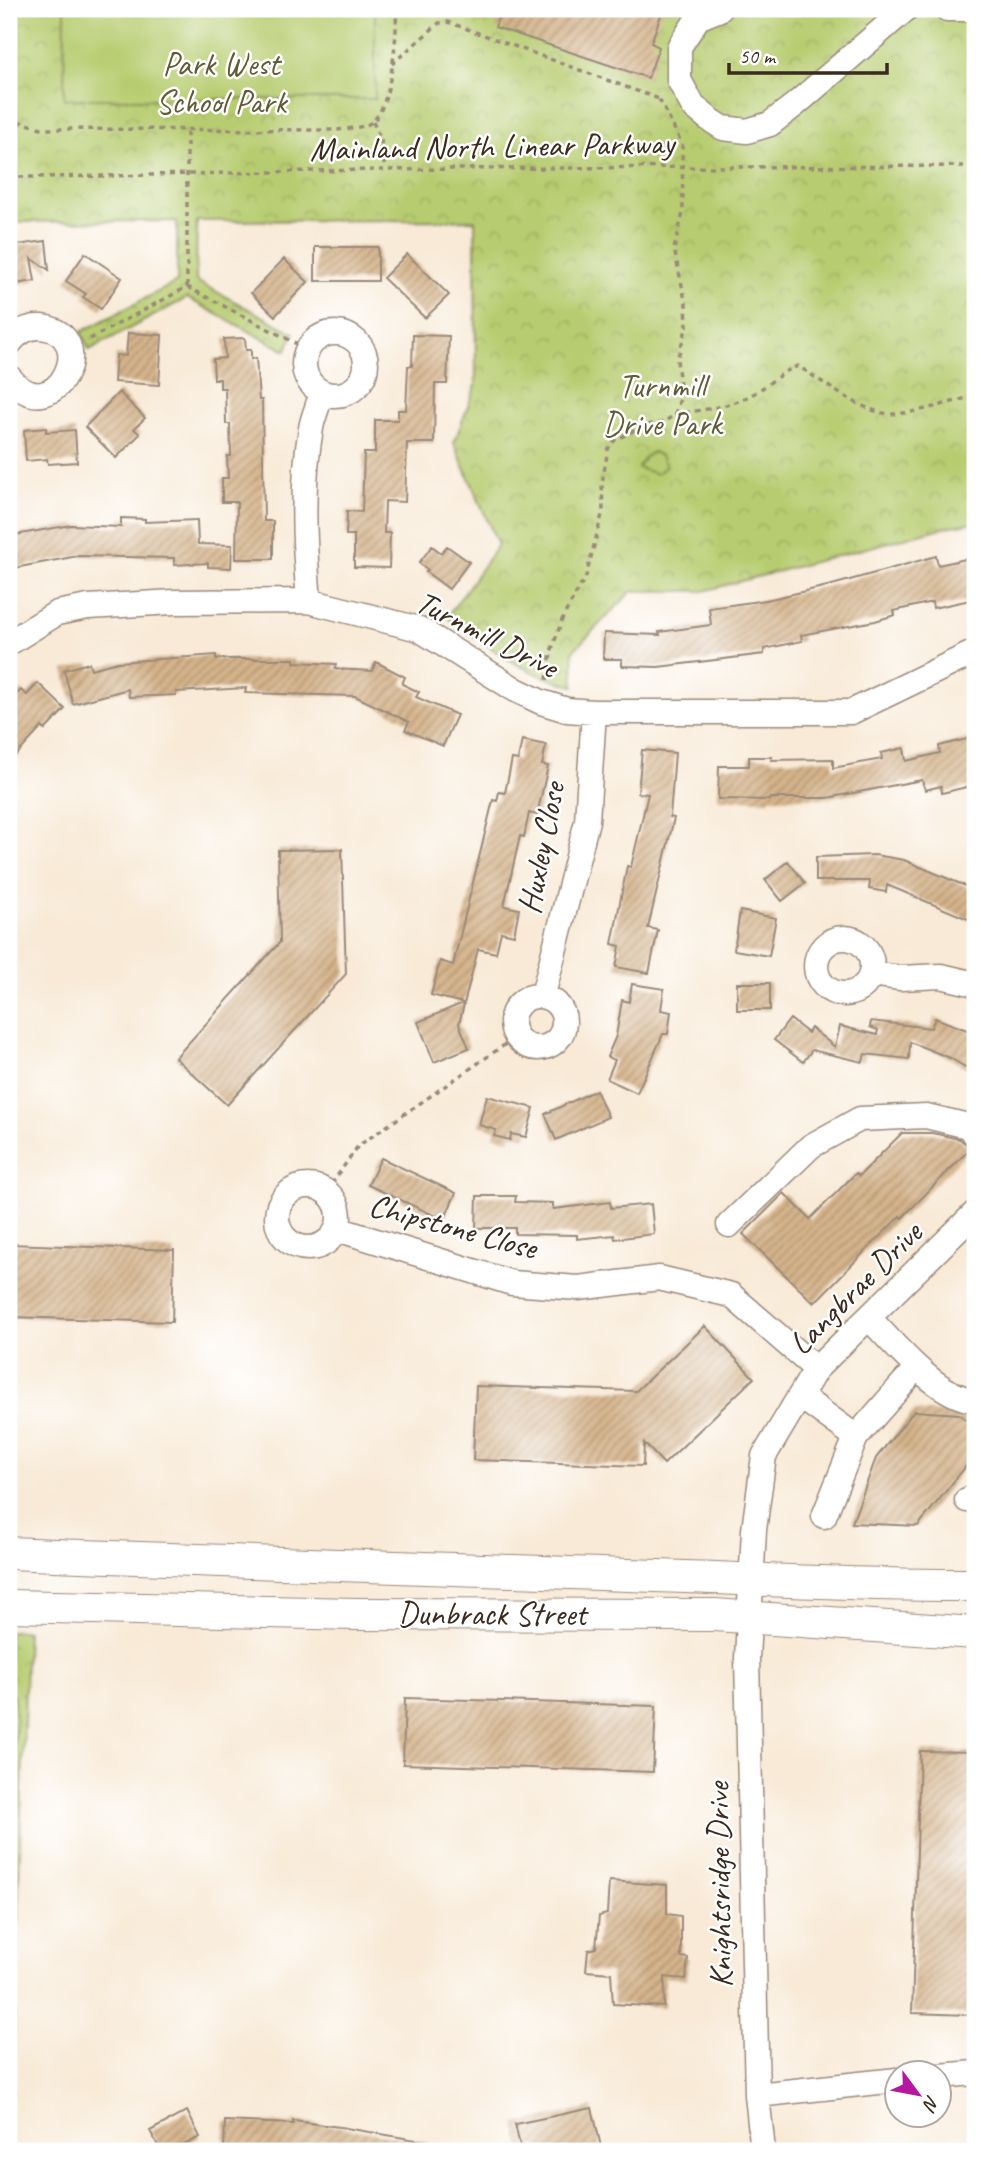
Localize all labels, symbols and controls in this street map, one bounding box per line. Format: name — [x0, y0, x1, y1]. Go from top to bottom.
scale bar — [729, 32, 886, 76]
park label: Park West School Park — [156, 43, 288, 123]
text: 50 m — [739, 43, 777, 69]
street label: Mainland North Linear Parkway — [309, 122, 677, 170]
park label: Turnmill Drive Park — [603, 365, 724, 445]
street label: Turnmill Drive — [409, 580, 567, 689]
street label: Huxley Close — [508, 777, 575, 917]
street label: Chipstone Close — [365, 1183, 544, 1269]
street label: Langbrae Drive — [779, 1211, 932, 1364]
street label: Dunbrack Street — [398, 1593, 589, 1635]
street label: Knightsridge Drive — [696, 1780, 742, 1988]
north arrow — [883, 2058, 953, 2128]
text: N — [917, 2091, 945, 2117]

